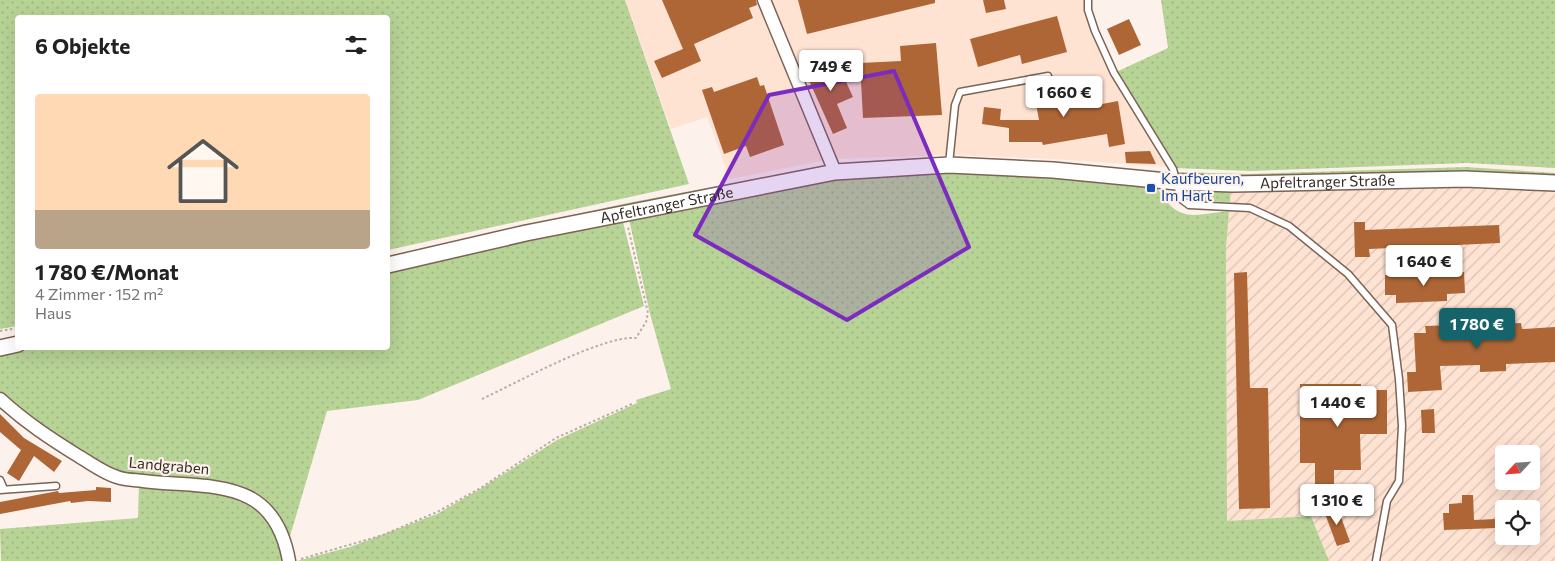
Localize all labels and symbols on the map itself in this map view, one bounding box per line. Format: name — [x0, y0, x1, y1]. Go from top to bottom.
pin: 749 € — [796, 49, 866, 92]
pin: 1 660 € — [1018, 76, 1110, 118]
place label: Kaufbeuren, Im Hart — [1161, 169, 1244, 204]
street label: Apfeltranger Straße — [1260, 171, 1395, 191]
street label: Apfeltranger Straße — [598, 182, 735, 226]
marker: Kaufbeuren, Im Hart — [1145, 182, 1157, 194]
pin: 1 640 € — [1378, 244, 1470, 287]
pin: 1 780 € — [1431, 308, 1523, 350]
pin: 1 440 € — [1292, 386, 1384, 428]
north arrow — [1495, 445, 1540, 490]
street label: Landgraben — [128, 453, 210, 477]
pin: 1 310 € — [1291, 484, 1383, 526]

